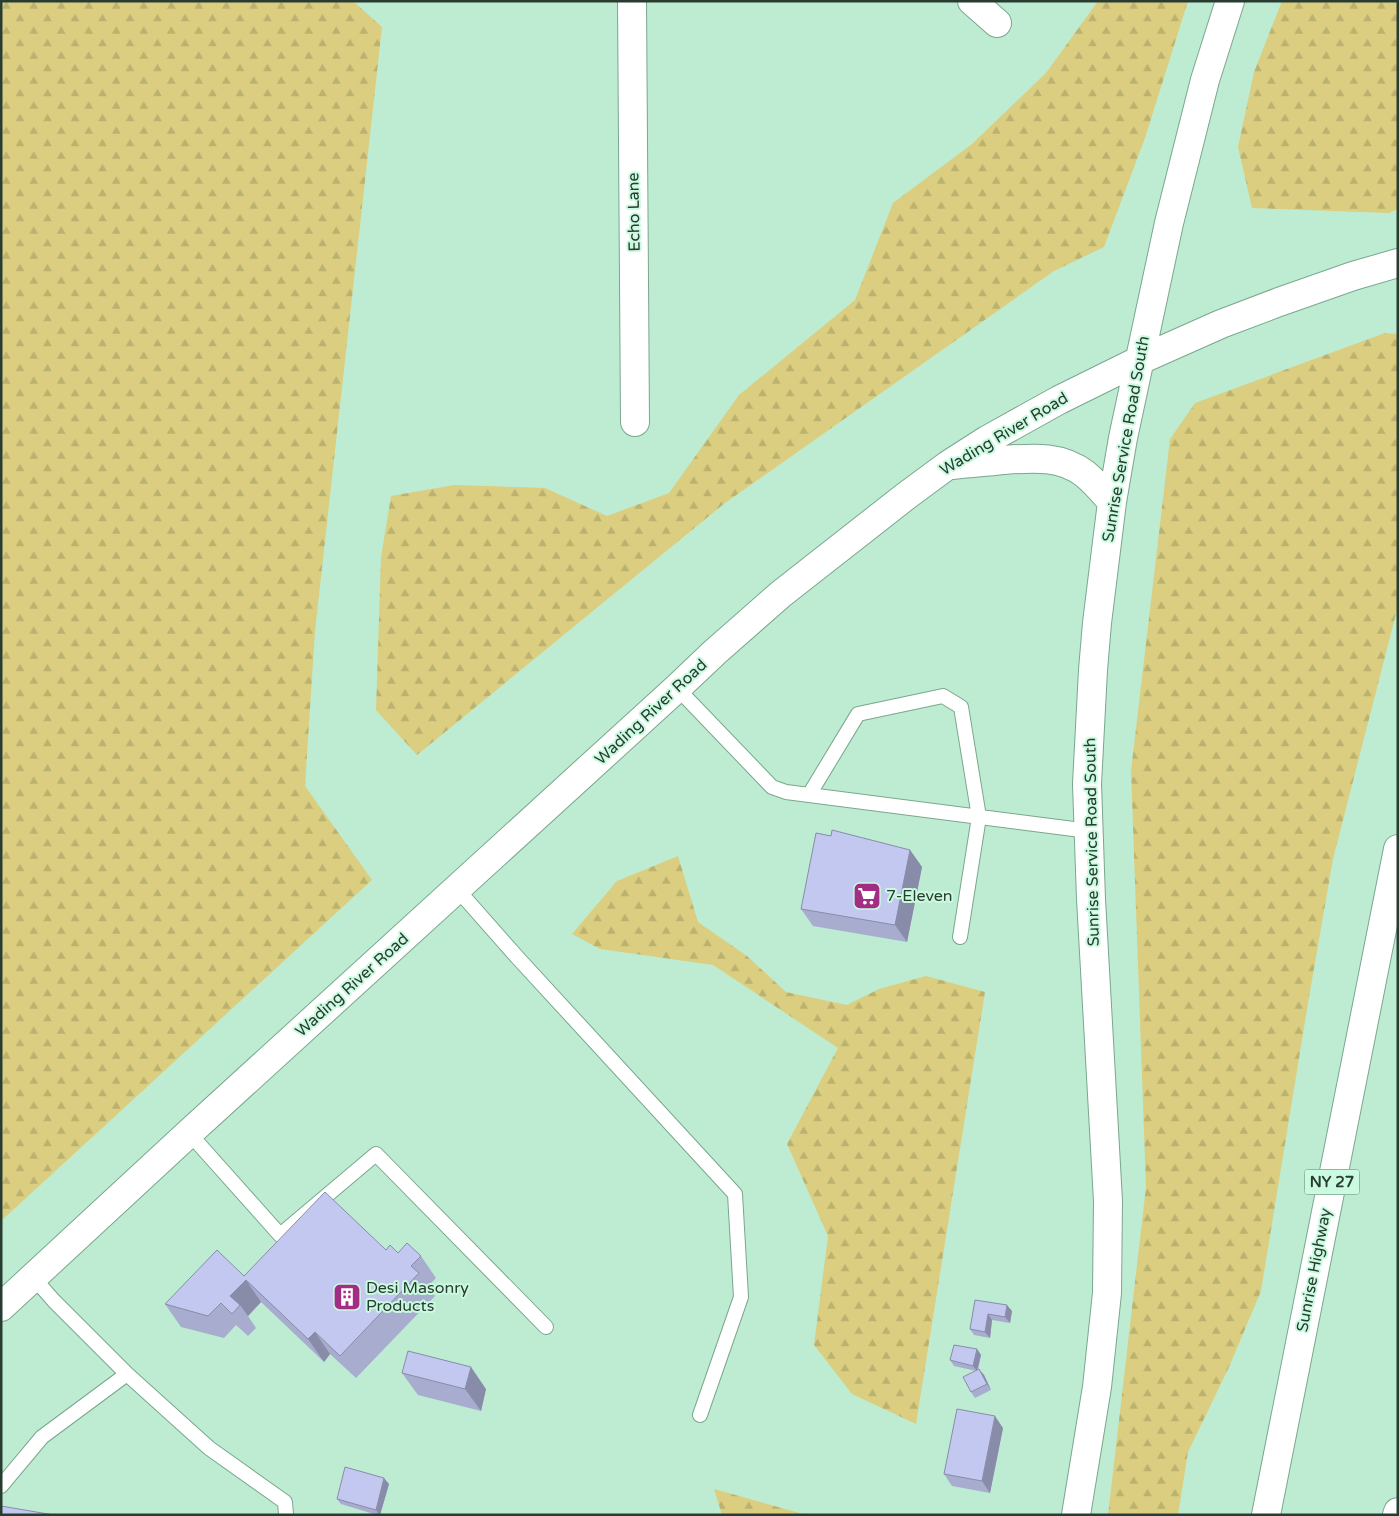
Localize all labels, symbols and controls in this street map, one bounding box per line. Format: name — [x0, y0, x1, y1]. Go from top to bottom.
street label: Echo Lane — [623, 172, 645, 252]
street label: Sunrise Service Road South — [1098, 334, 1154, 544]
street label: Wading River Road — [936, 388, 1072, 480]
street label: Wading River Road — [591, 655, 711, 769]
street label: Sunrise Service Road South — [1080, 737, 1104, 947]
supermarket icon: 7-Eleven — [852, 881, 882, 911]
place label: 7-Eleven — [886, 886, 953, 906]
street label: Wading River Road — [291, 929, 413, 1041]
road number: NY 27 — [1304, 1170, 1360, 1194]
street label: Sunrise Highway — [1292, 1206, 1336, 1334]
place label: Desi Masonry Products — [366, 1278, 469, 1316]
building icon: Desi Masonry Products — [332, 1282, 362, 1312]

